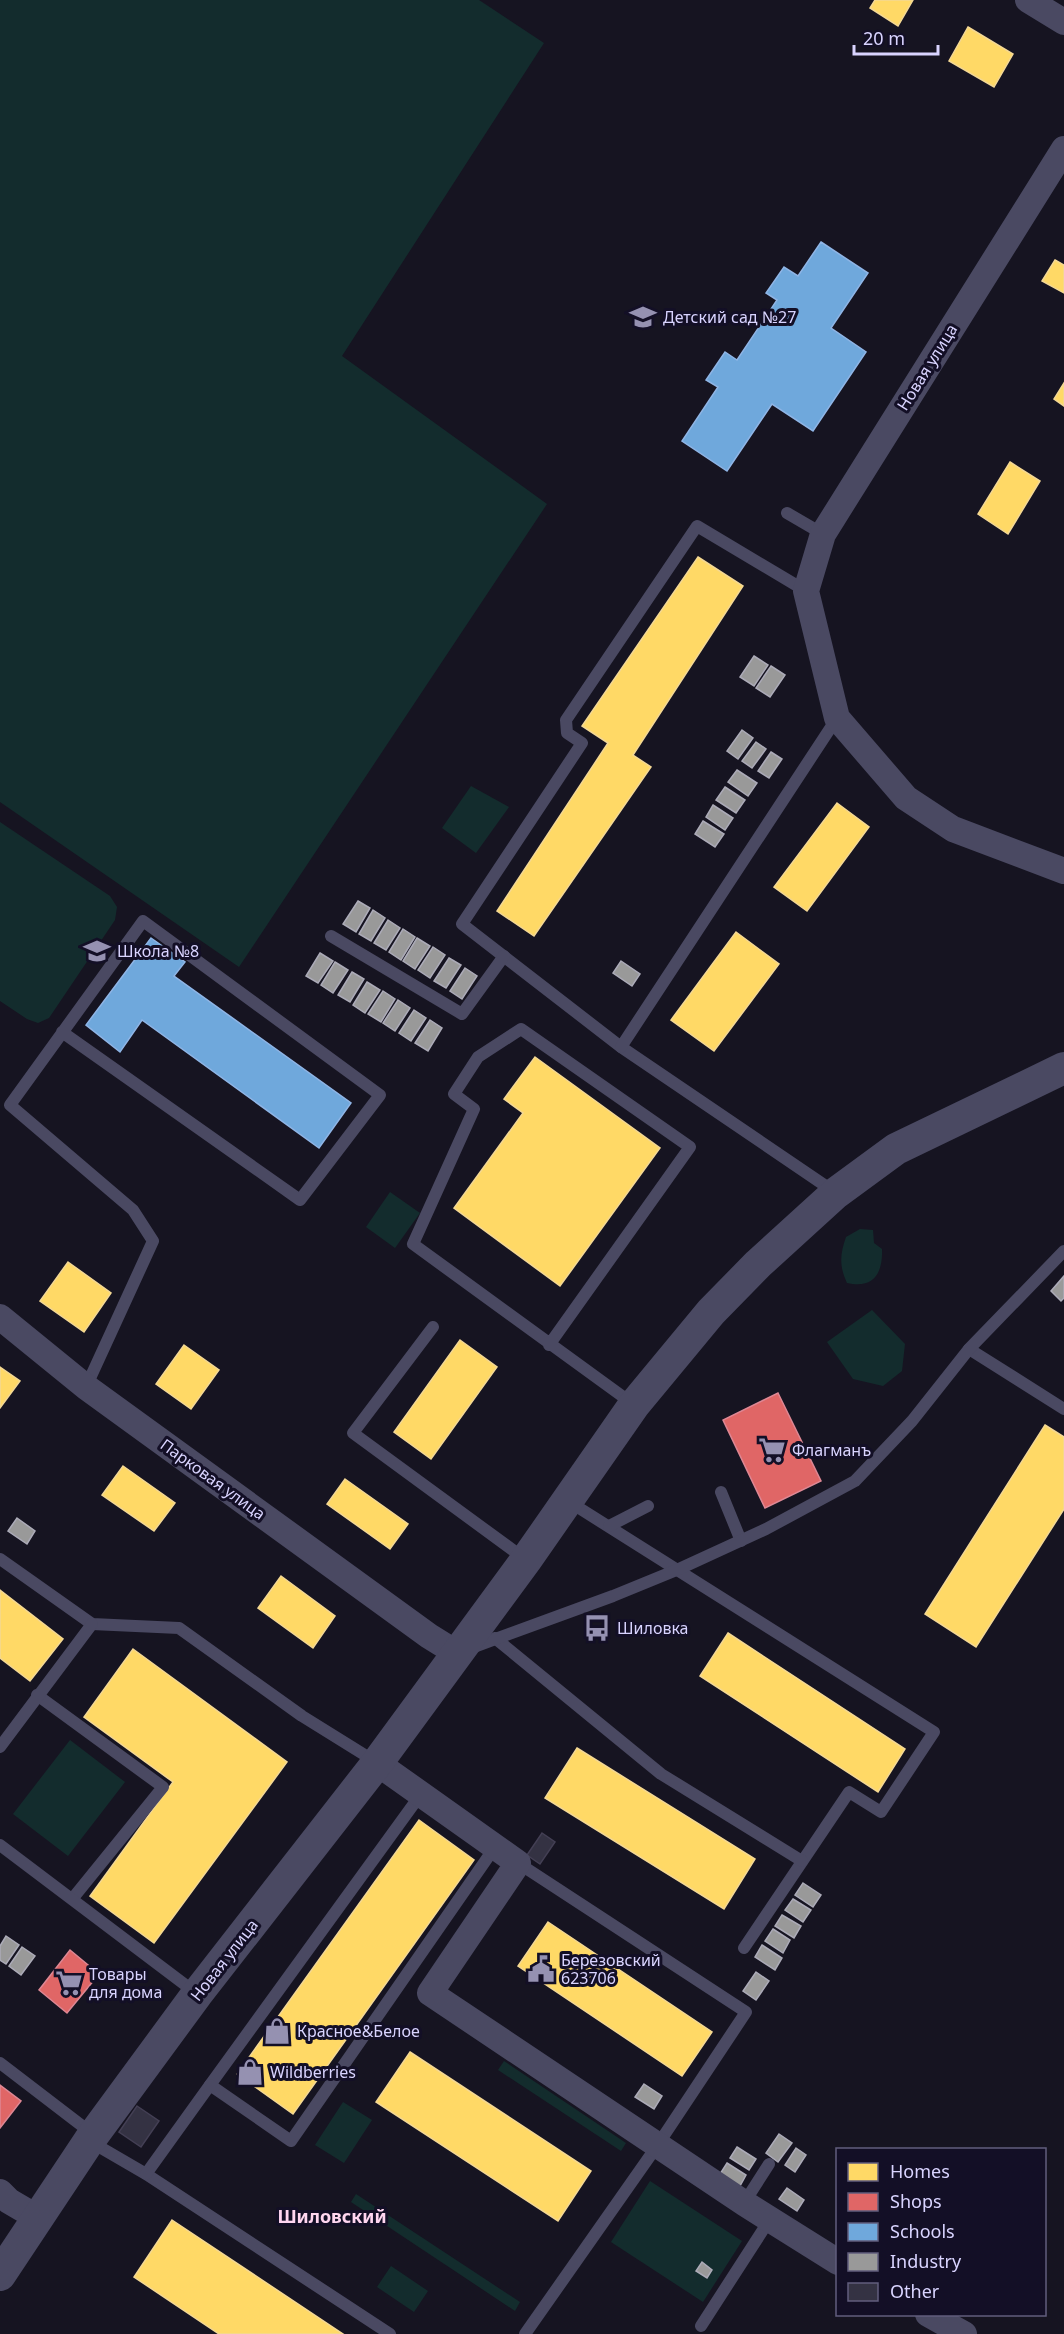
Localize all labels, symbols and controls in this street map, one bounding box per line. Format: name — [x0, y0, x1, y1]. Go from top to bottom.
scale bar — [854, 18, 938, 56]
text: 20 m — [863, 26, 905, 50]
school or university icon: Детский сад №27 — [628, 302, 658, 332]
place label: Детский сад №27 — [663, 306, 796, 328]
street label: Новая улица — [892, 320, 962, 414]
school or university icon: Школа №8 — [82, 936, 112, 966]
place label: Школа №8 — [117, 940, 199, 962]
street label: Парковая улица — [156, 1433, 270, 1525]
supermarket icon: Флагманъ — [757, 1435, 787, 1465]
place label: Флагманъ — [792, 1439, 871, 1461]
bus stop icon: Шиловка — [582, 1613, 612, 1643]
place label: Шиловка — [617, 1617, 689, 1639]
street label: Новая улица — [185, 1915, 263, 2005]
place label: Березовский 623706 — [561, 1949, 661, 1989]
public building icon: Березовский 623706 — [526, 1954, 556, 1984]
place label: Товары для дома — [89, 1963, 162, 2003]
supermarket icon: Товары для дома — [54, 1968, 84, 1998]
shop icon: Красное&Белое — [262, 2016, 292, 2046]
place label: Красное&Белое — [297, 2020, 420, 2042]
shop icon: Wildberries — [235, 2057, 265, 2087]
place label: Wildberries — [270, 2061, 356, 2083]
legend — [836, 2148, 1046, 2316]
text: Homes — [890, 2159, 950, 2183]
text: Shops — [890, 2189, 942, 2213]
district label: Шиловский — [277, 2204, 387, 2228]
text: Schools — [890, 2219, 955, 2243]
text: Industry — [890, 2249, 962, 2273]
text: Other — [890, 2279, 940, 2303]

